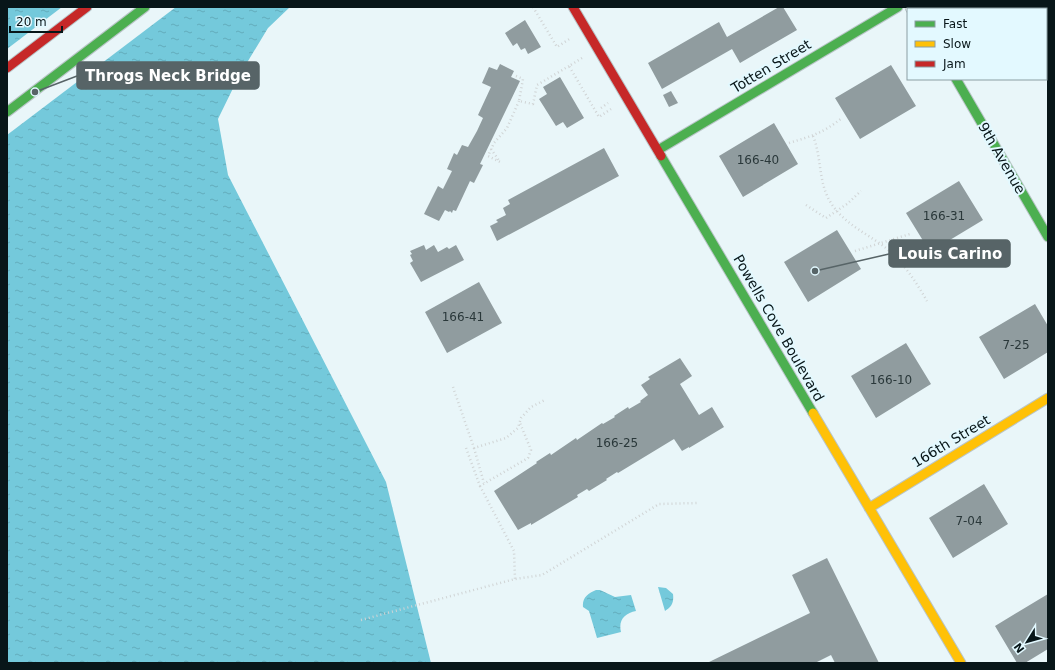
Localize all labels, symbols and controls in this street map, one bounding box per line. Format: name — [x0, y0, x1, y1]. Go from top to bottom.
scale bar — [10, 8, 62, 34]
legend — [907, 8, 1047, 80]
text: 20 m — [16, 15, 47, 29]
text: Fast — [943, 17, 967, 31]
street label: Totten Street — [727, 36, 814, 97]
text: Slow — [943, 37, 971, 51]
text: Jam — [942, 57, 966, 71]
callout: Throgs Neck Bridge — [77, 62, 259, 89]
text: Throgs Neck Bridge — [85, 67, 251, 85]
street label: 9th Avenue — [975, 119, 1029, 197]
house number: 166-40 — [737, 153, 779, 167]
house number: 166-31 — [923, 209, 965, 223]
callout: Louis Carino — [889, 240, 1010, 267]
text: Louis Carino — [898, 245, 1002, 263]
street label: Powells Cove Boulevard — [730, 252, 828, 404]
house number: 166-41 — [442, 310, 484, 324]
house number: 7-25 — [1002, 338, 1030, 352]
house number: 166-10 — [870, 373, 912, 387]
street label: 166th Street — [909, 411, 993, 471]
house number: 166-25 — [596, 436, 638, 450]
house number: 7-04 — [955, 514, 983, 528]
north arrow — [1007, 622, 1047, 662]
text: N — [1011, 640, 1027, 655]

